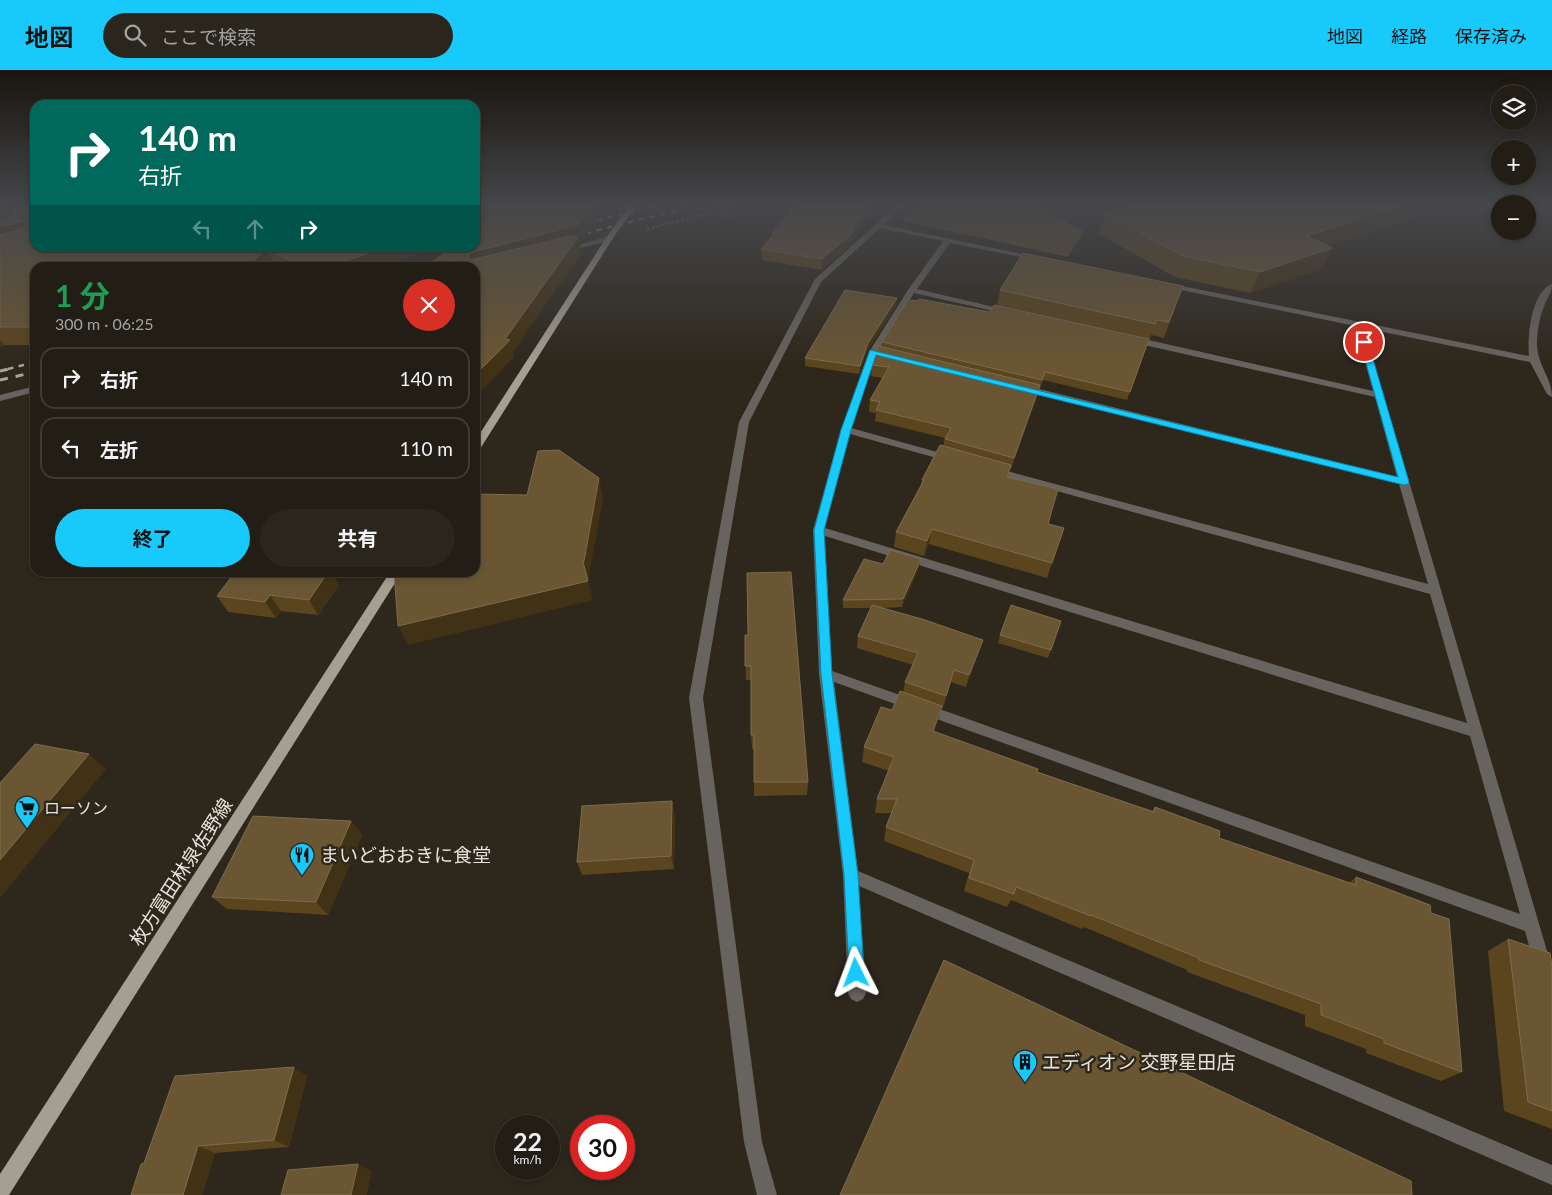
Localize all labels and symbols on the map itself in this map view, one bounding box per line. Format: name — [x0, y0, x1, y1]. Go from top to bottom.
pin — [1343, 321, 1385, 363]
street label: 枚方富田林泉佐野線 — [124, 794, 237, 950]
supermarket icon: ローソン — [14, 795, 40, 829]
place label: ローソン — [44, 798, 108, 817]
restaurant icon: まいどおおきに食堂 — [289, 842, 315, 876]
place label: まいどおおきに食堂 — [320, 843, 491, 866]
position arrow — [829, 946, 881, 998]
building icon: エディオン 交野星田店 — [1012, 1049, 1038, 1083]
place label: エディオン 交野星田店 — [1042, 1050, 1236, 1073]
speed limit sign: 30 — [570, 1115, 635, 1180]

